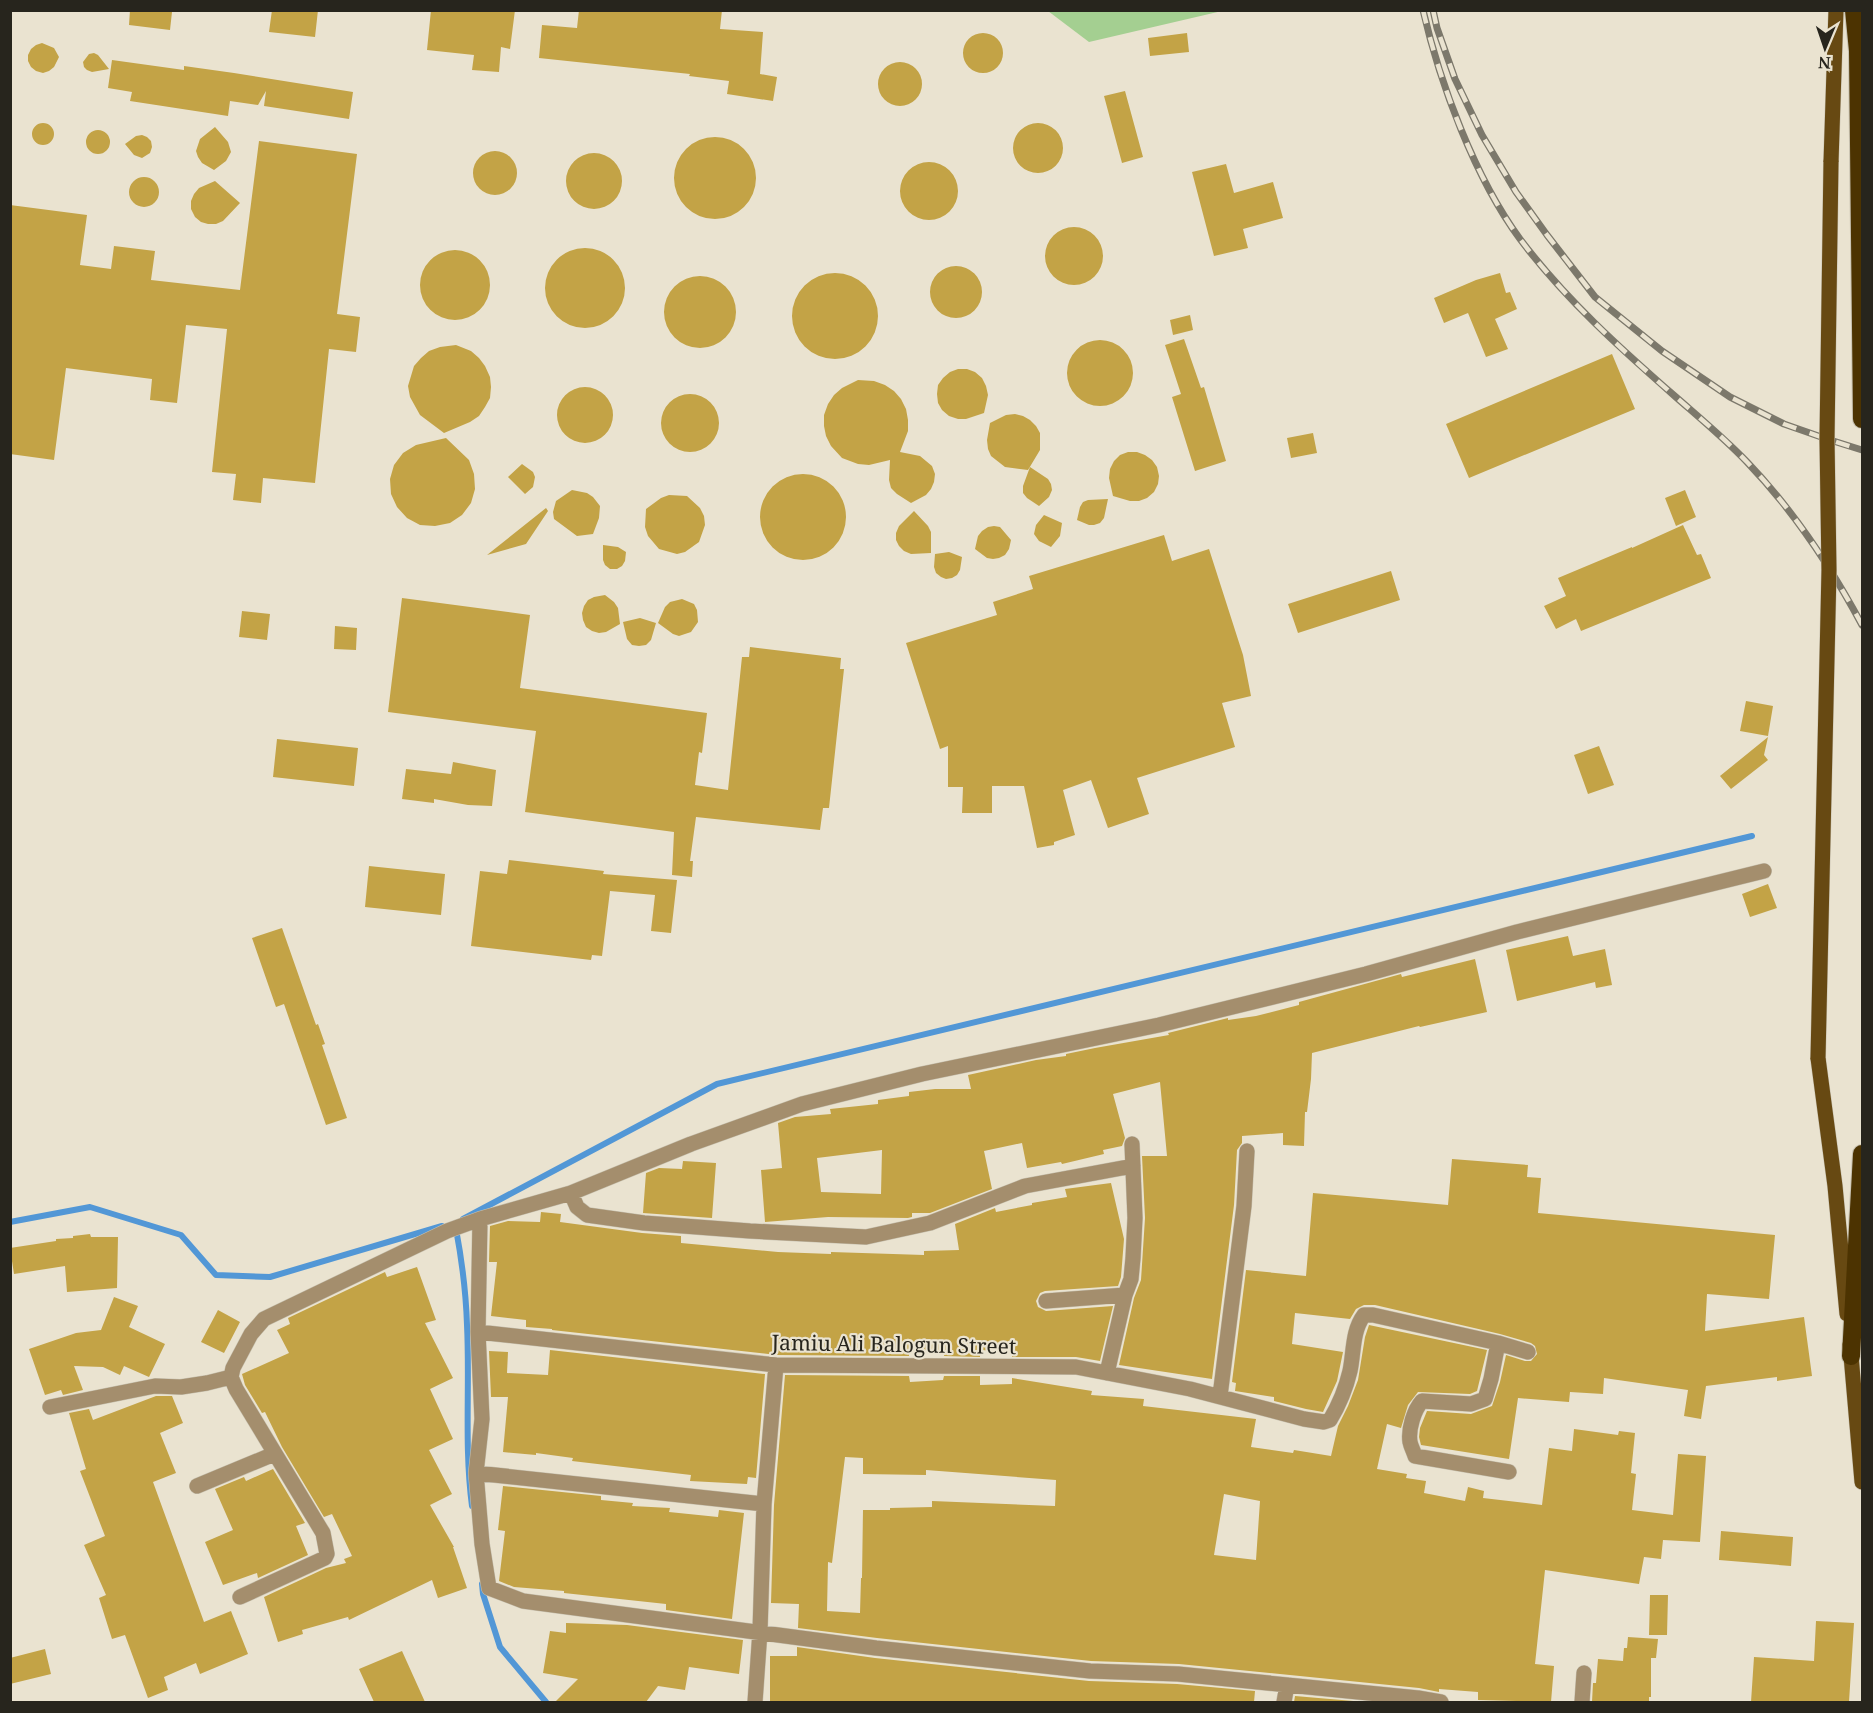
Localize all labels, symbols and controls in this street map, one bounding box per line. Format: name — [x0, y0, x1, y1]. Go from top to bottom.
north arrow — [1795, 18, 1855, 78]
text: N — [1817, 52, 1831, 74]
street label: Jamiu Ali Balogun Street — [770, 1328, 1017, 1360]

